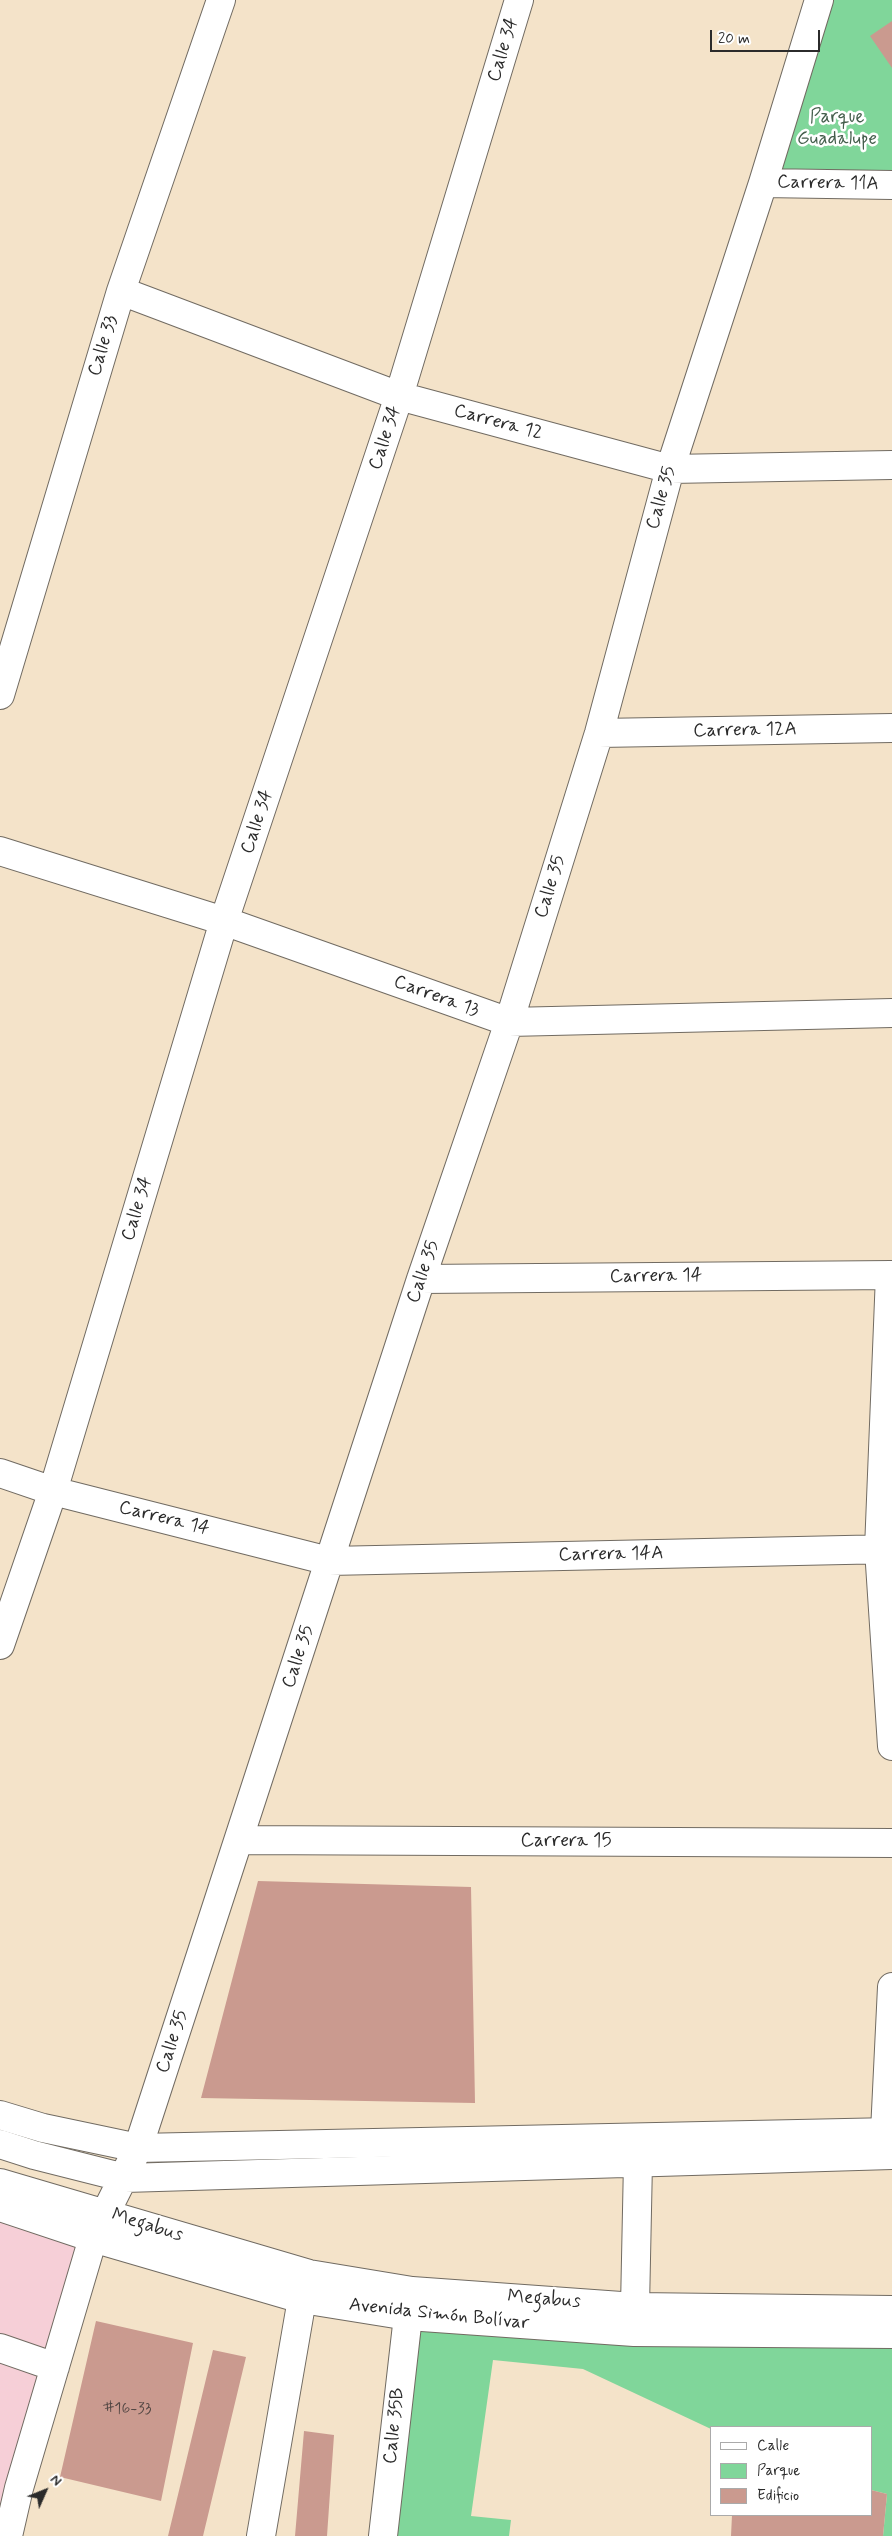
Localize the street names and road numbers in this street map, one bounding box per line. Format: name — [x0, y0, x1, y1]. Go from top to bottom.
street label: Calle 34 — [483, 15, 525, 85]
street label: Carrera 11A — [777, 172, 879, 196]
street label: Calle 33 — [84, 313, 124, 379]
street label: Carrera 12 — [451, 400, 545, 446]
street label: Calle 34 — [365, 403, 407, 473]
street label: Calle 35 — [642, 464, 682, 532]
street label: Carrera 12A — [693, 719, 797, 743]
street label: Calle 34 — [237, 787, 279, 857]
street label: Calle 35 — [531, 853, 571, 921]
street label: Carrera 13 — [390, 971, 482, 1023]
street label: Calle 34 — [117, 1174, 159, 1244]
street label: Calle 35 — [403, 1238, 445, 1306]
street label: Carrera 14 — [610, 1265, 702, 1289]
street label: Carrera 14 — [116, 1497, 212, 1541]
street label: Carrera 14A — [558, 1543, 664, 1567]
street label: Calle 35 — [278, 1623, 320, 1691]
street label: Carrera 15 — [520, 1831, 612, 1853]
street label: Calle 35 — [152, 2008, 194, 2076]
street label: Megabus — [108, 2204, 186, 2248]
street label: Megabus — [507, 2286, 581, 2314]
street label: Avenida Simón Bolívar — [348, 2294, 530, 2336]
street label: Calle 35B — [380, 2387, 410, 2465]

